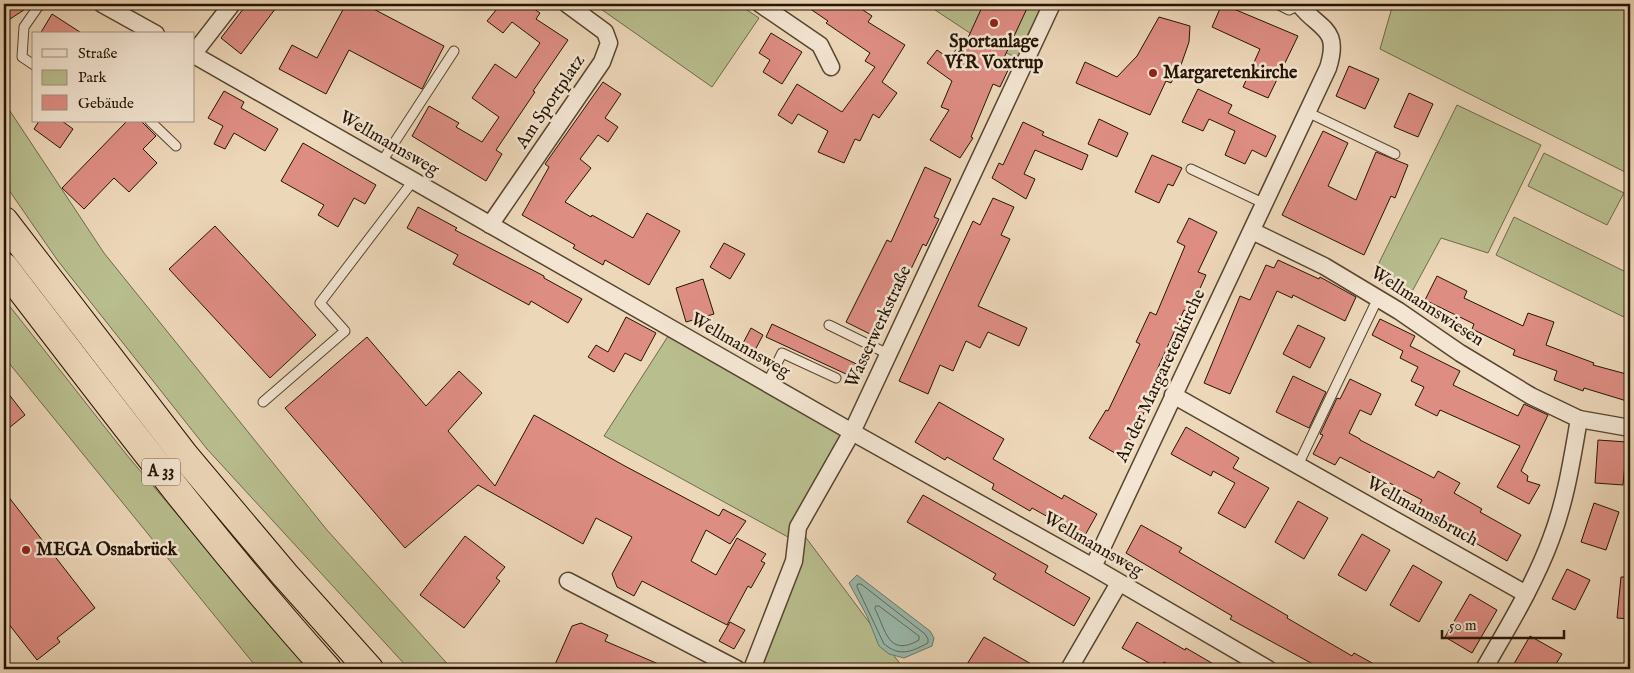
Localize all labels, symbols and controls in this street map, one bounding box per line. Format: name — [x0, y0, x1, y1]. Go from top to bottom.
marker: Sportanlage VfR Voxtrup — [988, 17, 1000, 29]
place label: Sportanlage VfR Voxtrup — [944, 31, 1044, 75]
legend — [32, 32, 195, 122]
text: Straße — [78, 44, 118, 63]
street label: Am Sportplatz — [511, 51, 591, 154]
place label: Margaretenkirche — [1163, 62, 1298, 85]
marker: Margaretenkirche — [1147, 67, 1159, 79]
text: Park — [78, 68, 108, 87]
text: Gebäude — [78, 94, 134, 113]
street label: Wellmannsweg — [335, 106, 443, 182]
street label: Wasserwerkstraße — [841, 262, 917, 392]
street label: Wellmannswiesen — [1366, 262, 1488, 352]
street label: An der Margaretenkirche — [1110, 286, 1211, 467]
street label: Wellmannsweg — [686, 308, 794, 384]
road number: A 33 — [142, 458, 180, 486]
street label: Wellmannsbruch — [1362, 472, 1482, 552]
street label: Wellmannsweg — [1039, 507, 1147, 583]
place label: MEGA Osnabrück — [36, 539, 179, 562]
marker: MEGA Osnabrück — [20, 544, 32, 556]
scale bar — [1442, 608, 1564, 640]
text: 50 m — [1449, 616, 1477, 635]

